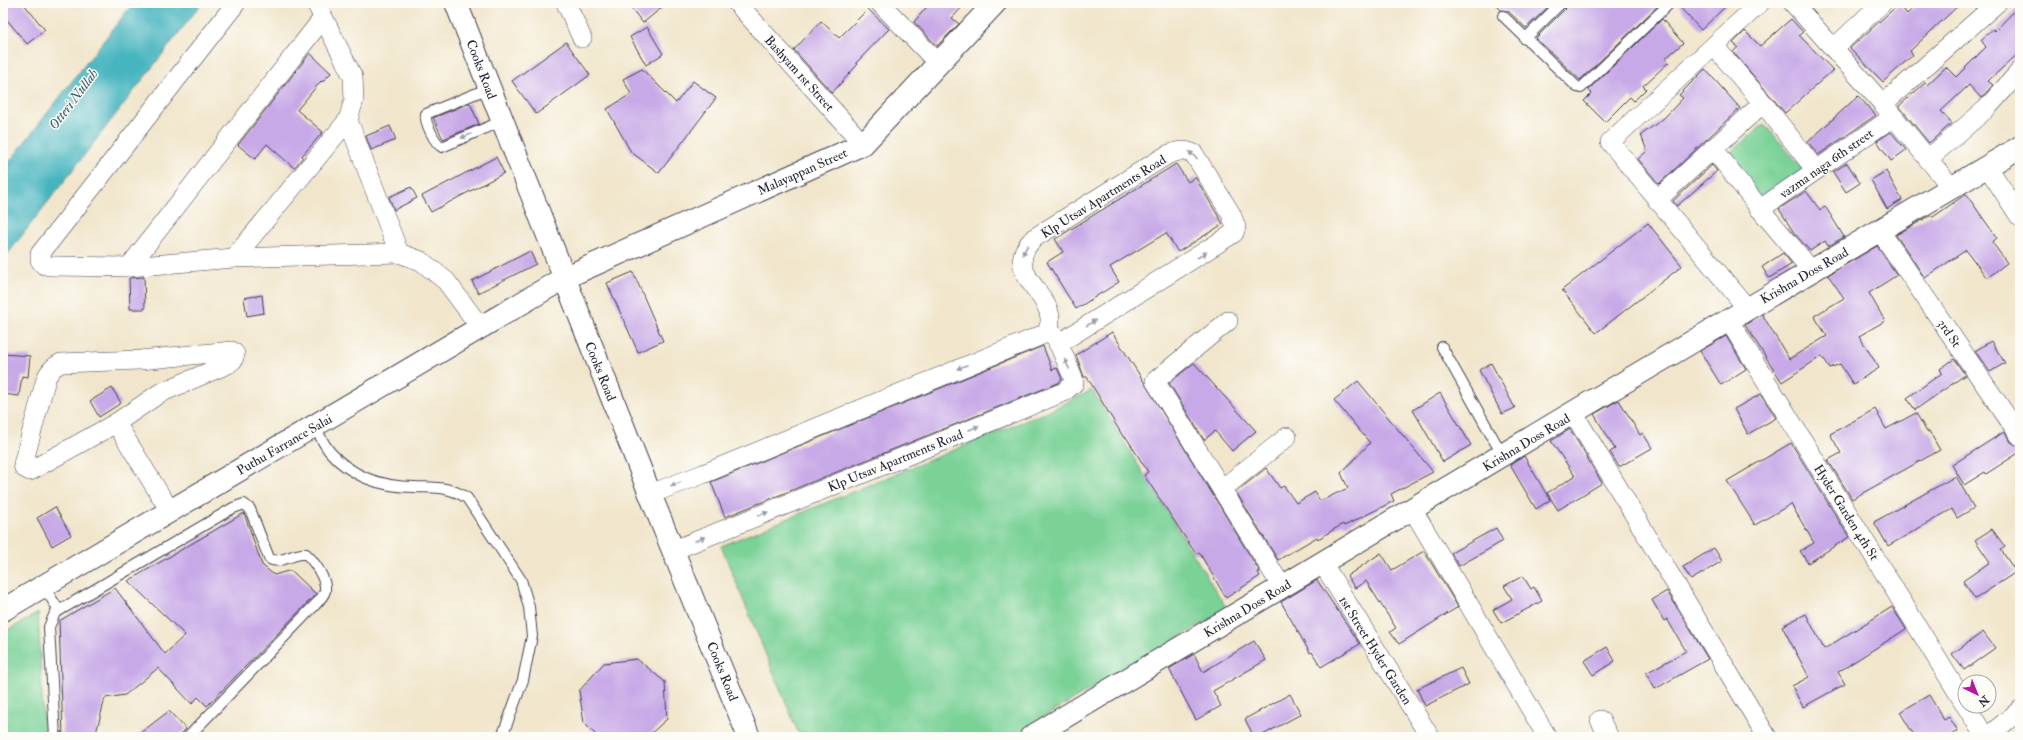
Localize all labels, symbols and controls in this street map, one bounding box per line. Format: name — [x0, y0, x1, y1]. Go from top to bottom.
street label: Bashyam 1st Street — [760, 33, 837, 115]
street label: Cooks Road — [462, 37, 500, 102]
water label: Otteri Nullah — [45, 66, 102, 133]
street label: vazma naga 6th street — [1776, 126, 1877, 203]
one-way arrow — [460, 133, 472, 139]
street label: Malayappan Street — [755, 145, 850, 200]
street label: Klp Utsav Apartments Road — [1038, 151, 1170, 243]
one-way arrow — [1188, 151, 1198, 160]
one-way arrow — [1022, 244, 1029, 256]
street label: Krishna Doss Road — [1758, 244, 1852, 308]
one-way arrow — [1196, 251, 1208, 258]
street label: 3rd St — [1934, 317, 1964, 351]
one-way arrow — [1085, 320, 1097, 327]
street label: Cooks Road — [581, 339, 619, 404]
one-way arrow — [1064, 358, 1070, 370]
one-way arrow — [957, 364, 968, 370]
street label: Krishna Doss Road — [1480, 410, 1574, 475]
street label: Puthu Farrance Salai — [234, 411, 336, 479]
one-way arrow — [969, 425, 980, 431]
street label: Klp Utsav Apartments Road — [825, 426, 966, 496]
street label: Hyder Garden 4th St — [1809, 462, 1882, 564]
one-way arrow — [670, 481, 682, 487]
one-way arrow — [758, 510, 770, 516]
one-way arrow — [695, 536, 706, 542]
street label: Krishna Doss Road — [1201, 576, 1295, 641]
street label: 1st Street Hyder Garden — [1334, 593, 1415, 709]
street label: Cooks Road — [703, 639, 741, 704]
north arrow — [1957, 674, 1997, 714]
text: N — [1975, 692, 1992, 710]

